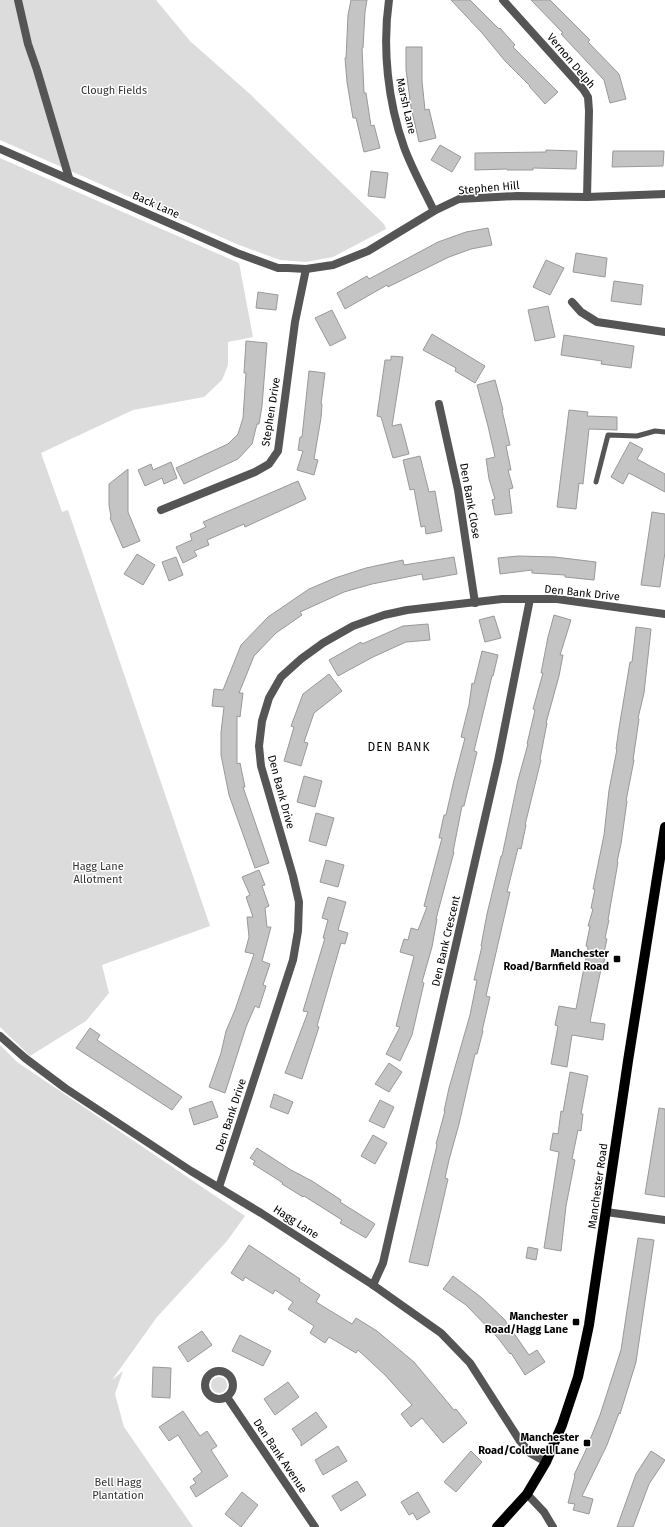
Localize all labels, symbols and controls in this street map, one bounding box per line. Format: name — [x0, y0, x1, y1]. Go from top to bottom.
street label: Vernon Delph — [544, 31, 598, 91]
street label: Marsh Lane — [393, 77, 419, 135]
park label: Clough Fields — [81, 84, 147, 97]
street label: Stephen Hill — [458, 179, 520, 197]
street label: Back Lane — [130, 189, 182, 221]
street label: Stephen Drive — [259, 376, 283, 448]
street label: Den Bank Close — [457, 462, 483, 540]
street label: Den Bank Drive — [544, 583, 620, 603]
district label: DEN BANK — [368, 740, 430, 754]
street label: Den Bank Drive — [265, 754, 297, 830]
park label: Hagg Lane Allotment — [72, 860, 124, 886]
street label: Den Bank Crescent — [429, 894, 463, 988]
place label: Manchester Road/Barnfield Road — [503, 947, 610, 973]
marker: Manchester Road/Barnfield Road — [612, 954, 622, 964]
street label: Den Bank Drive — [213, 1077, 249, 1153]
street label: Manchester Road — [586, 1142, 610, 1230]
street label: Hagg Lane — [271, 1203, 321, 1241]
place label: Manchester Road/Hagg Lane — [485, 1310, 569, 1336]
marker: Manchester Road/Hagg Lane — [571, 1317, 581, 1327]
street label: Den Bank Avenue — [250, 1416, 310, 1496]
place label: Manchester Road/Coldwell Lane — [478, 1431, 580, 1457]
marker: Manchester Road/Coldwell Lane — [582, 1438, 592, 1448]
park label: Bell Hagg Plantation — [92, 1476, 144, 1502]

